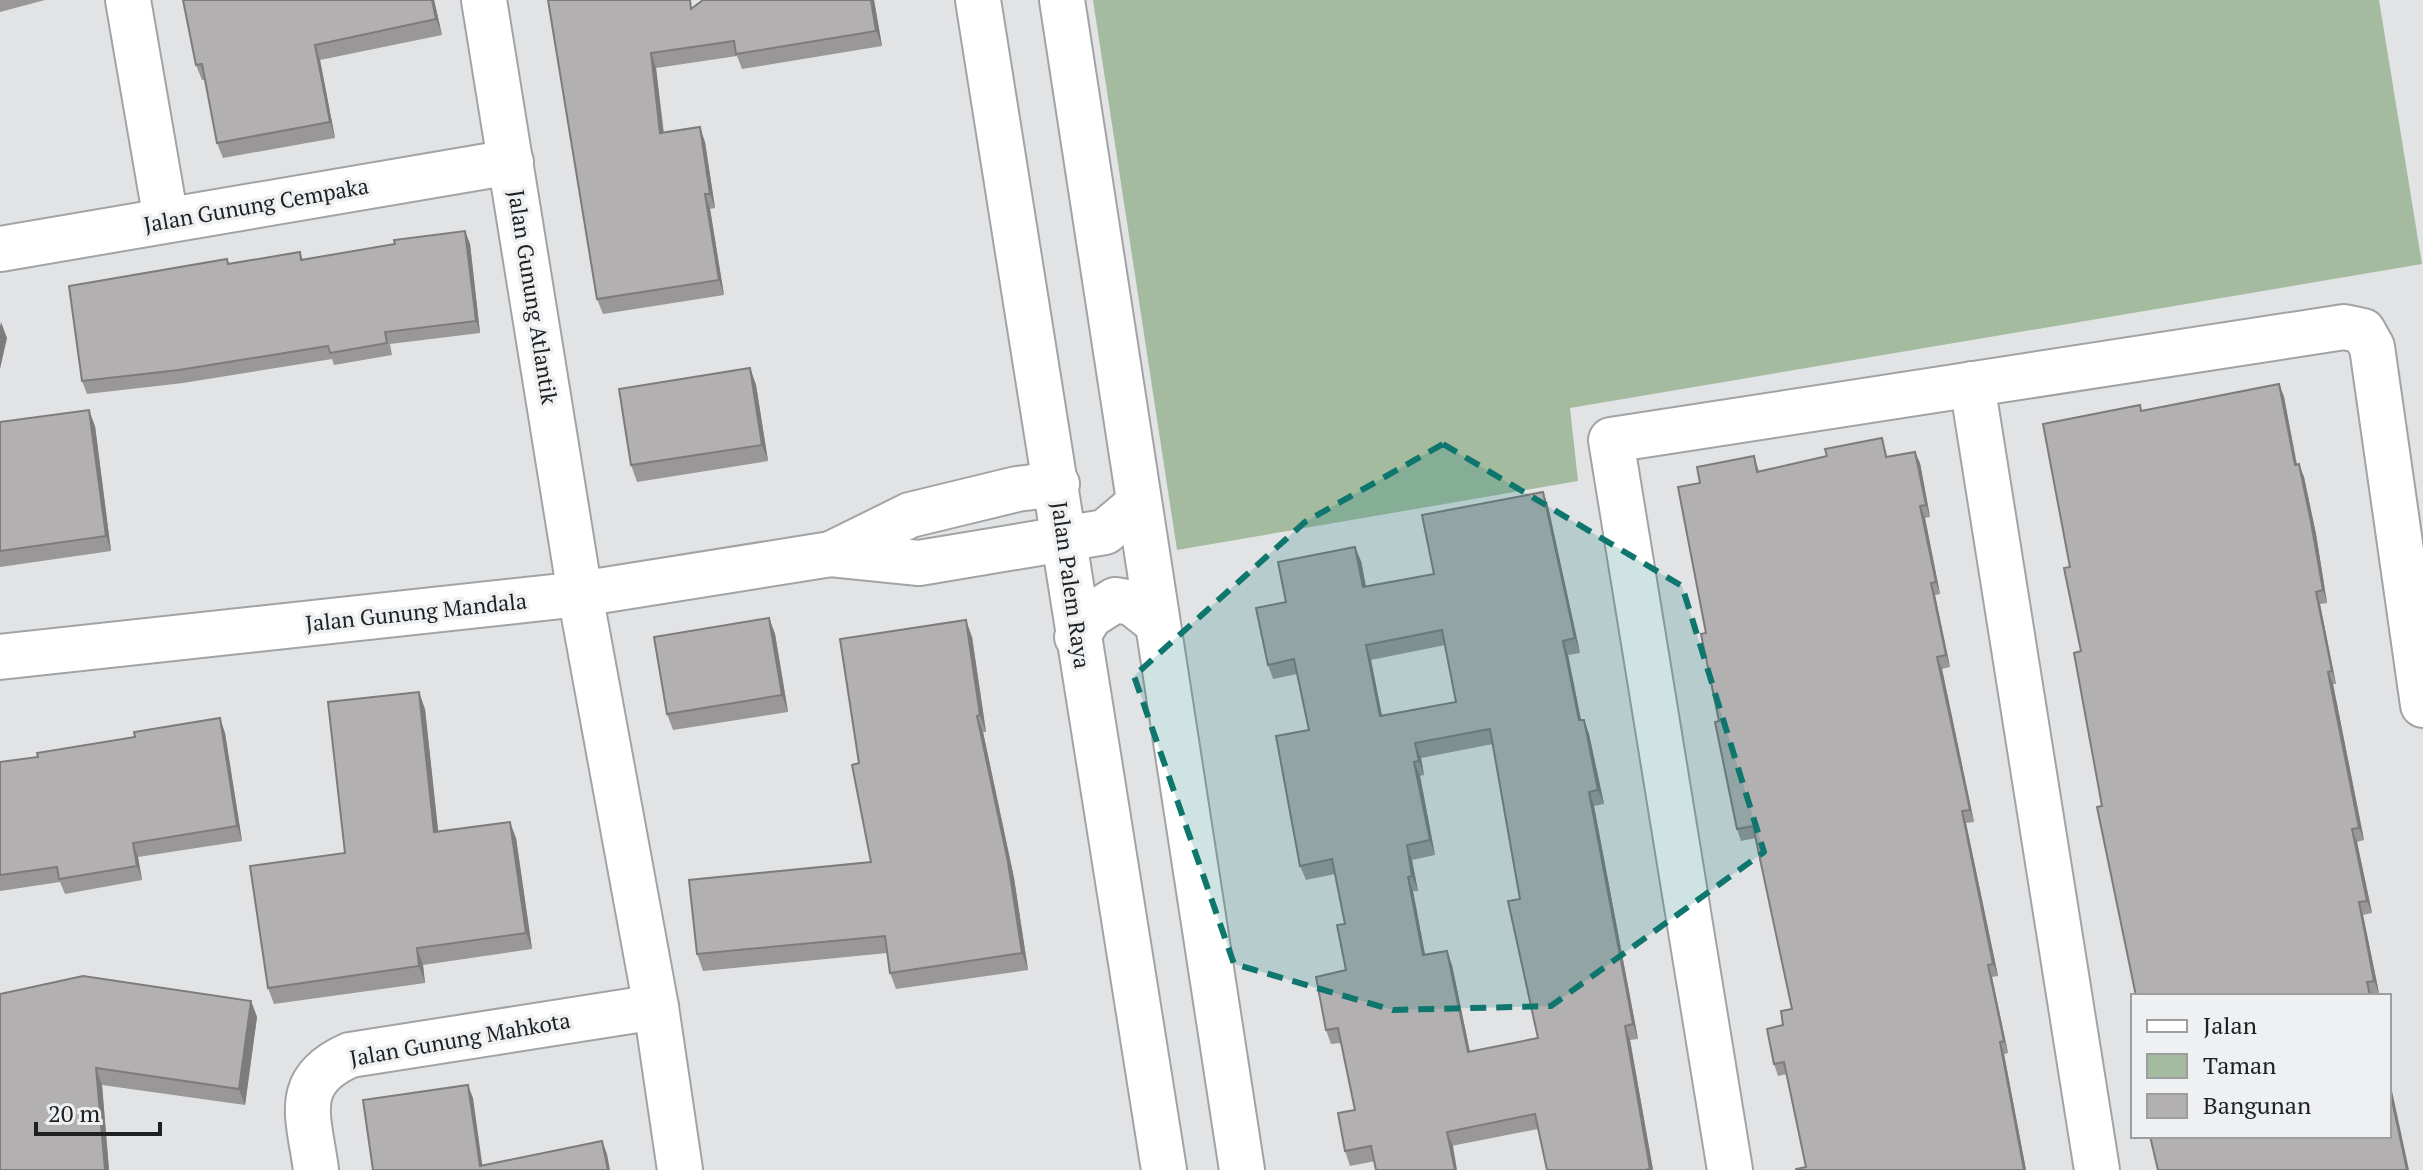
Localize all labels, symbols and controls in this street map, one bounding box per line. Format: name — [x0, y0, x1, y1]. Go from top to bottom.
street label: Jalan Gunung Cempaka — [141, 170, 371, 239]
street label: Jalan Gunung Atlantik — [502, 188, 565, 407]
street label: Jalan Palem Raya — [1045, 500, 1098, 670]
street label: Jalan Gunung Mandala — [304, 585, 528, 638]
legend — [2131, 994, 2391, 1138]
street label: Jalan Gunung Mahkota — [347, 1005, 573, 1072]
text: Jalan — [2203, 1009, 2257, 1041]
text: Taman — [2203, 1049, 2276, 1081]
scale bar — [36, 1086, 160, 1136]
text: Bangunan — [2203, 1089, 2311, 1121]
text: 20 m — [48, 1097, 100, 1129]

